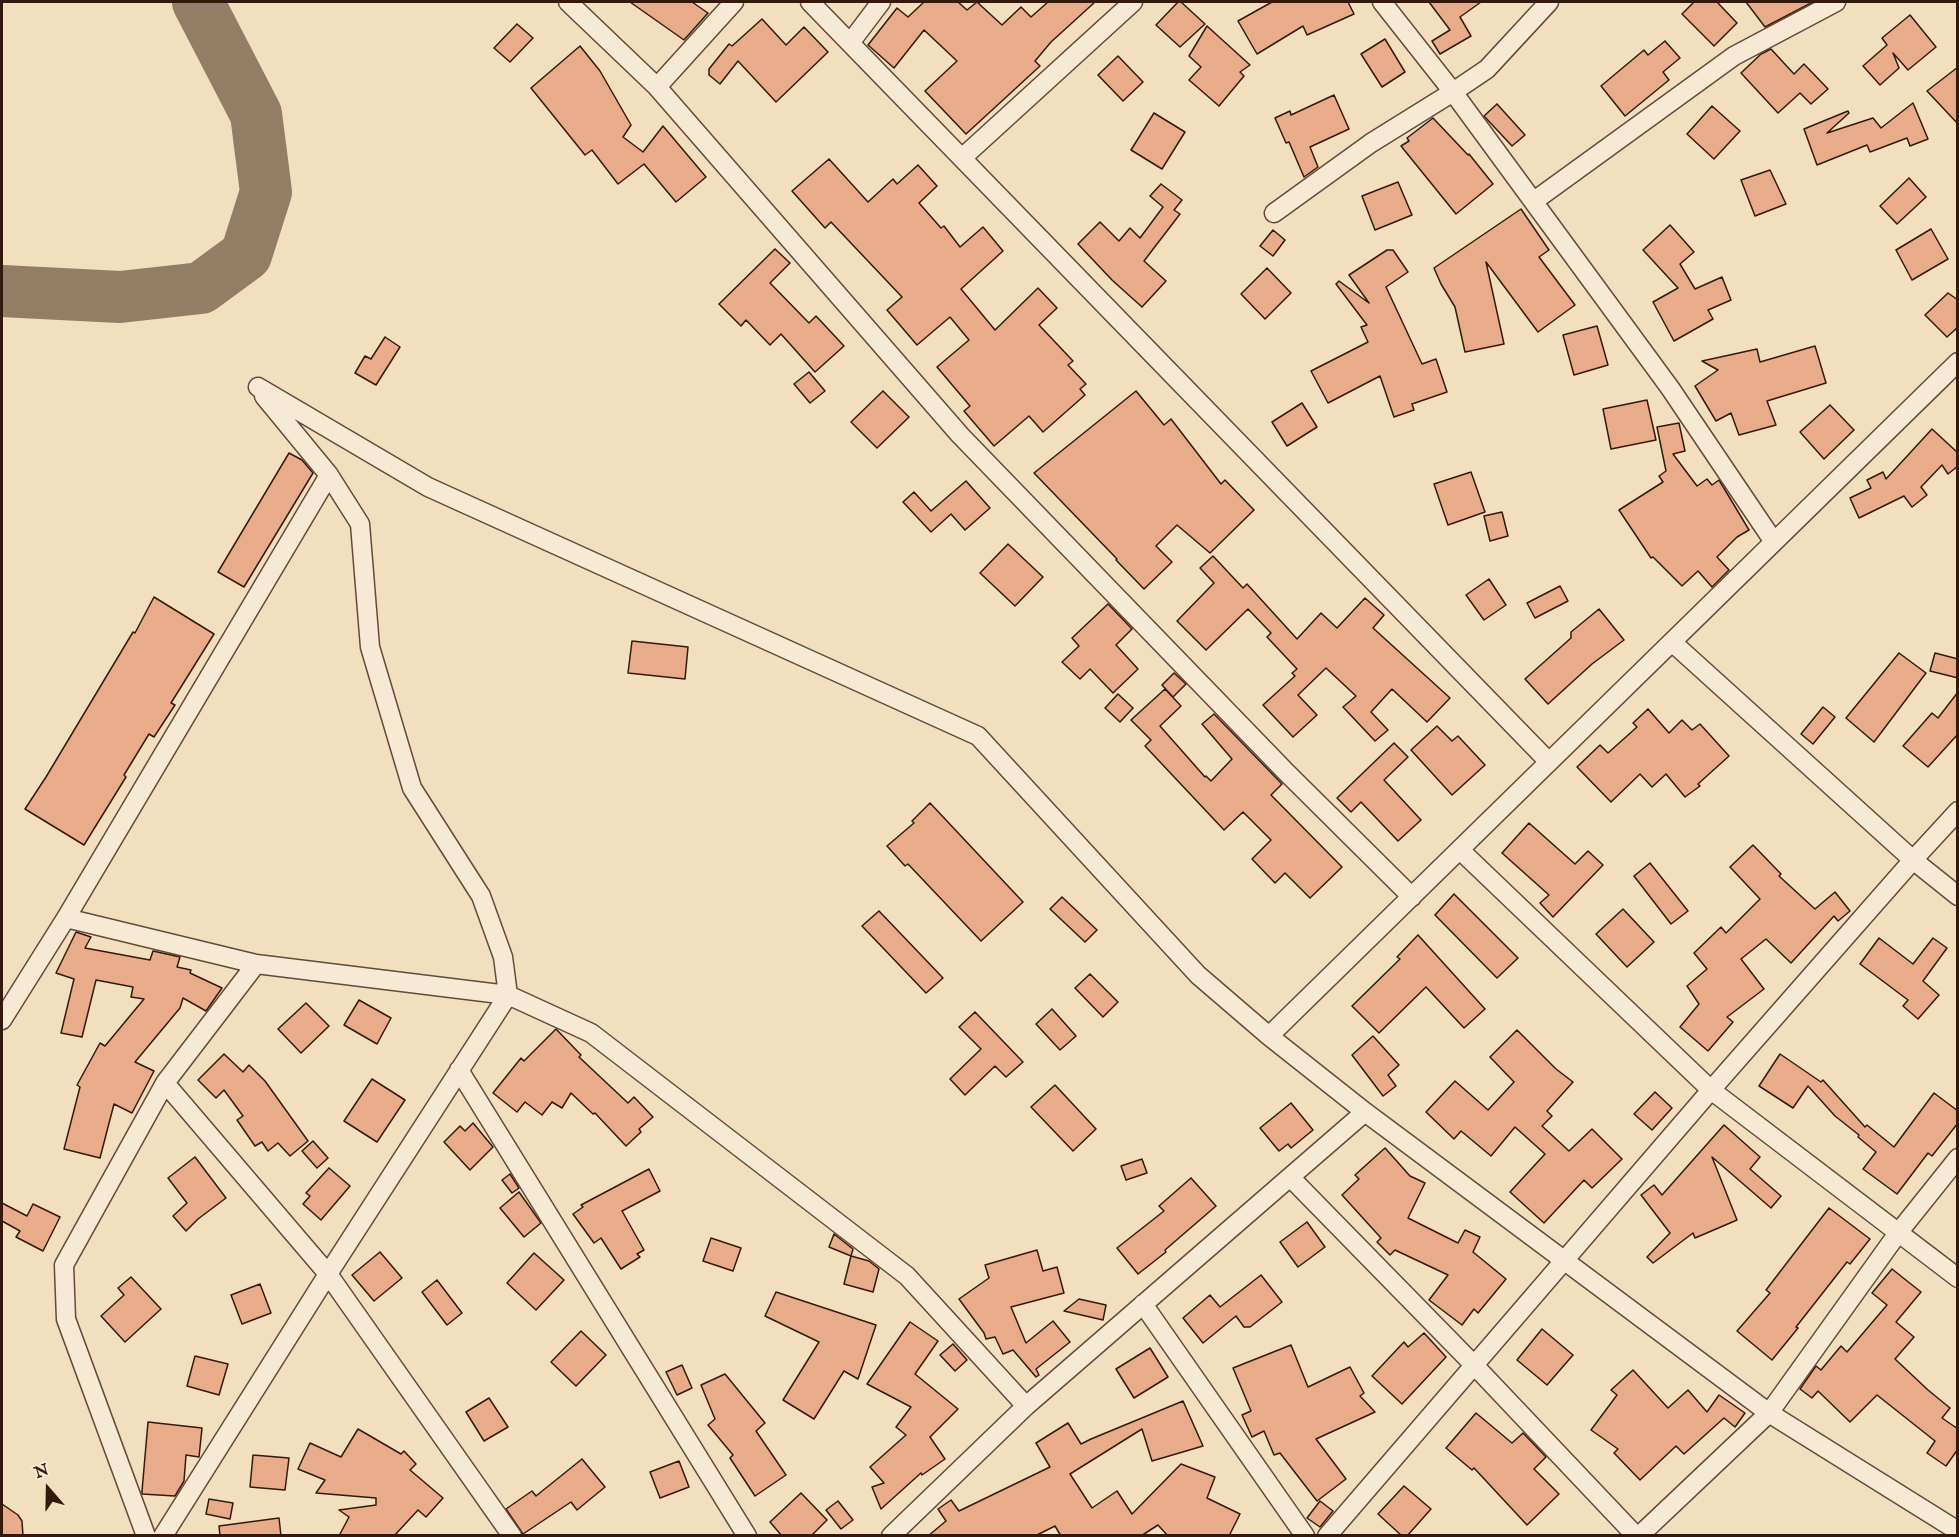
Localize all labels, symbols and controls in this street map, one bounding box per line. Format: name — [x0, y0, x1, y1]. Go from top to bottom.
north arrow — [18, 1459, 78, 1519]
text: N — [32, 1460, 52, 1484]

